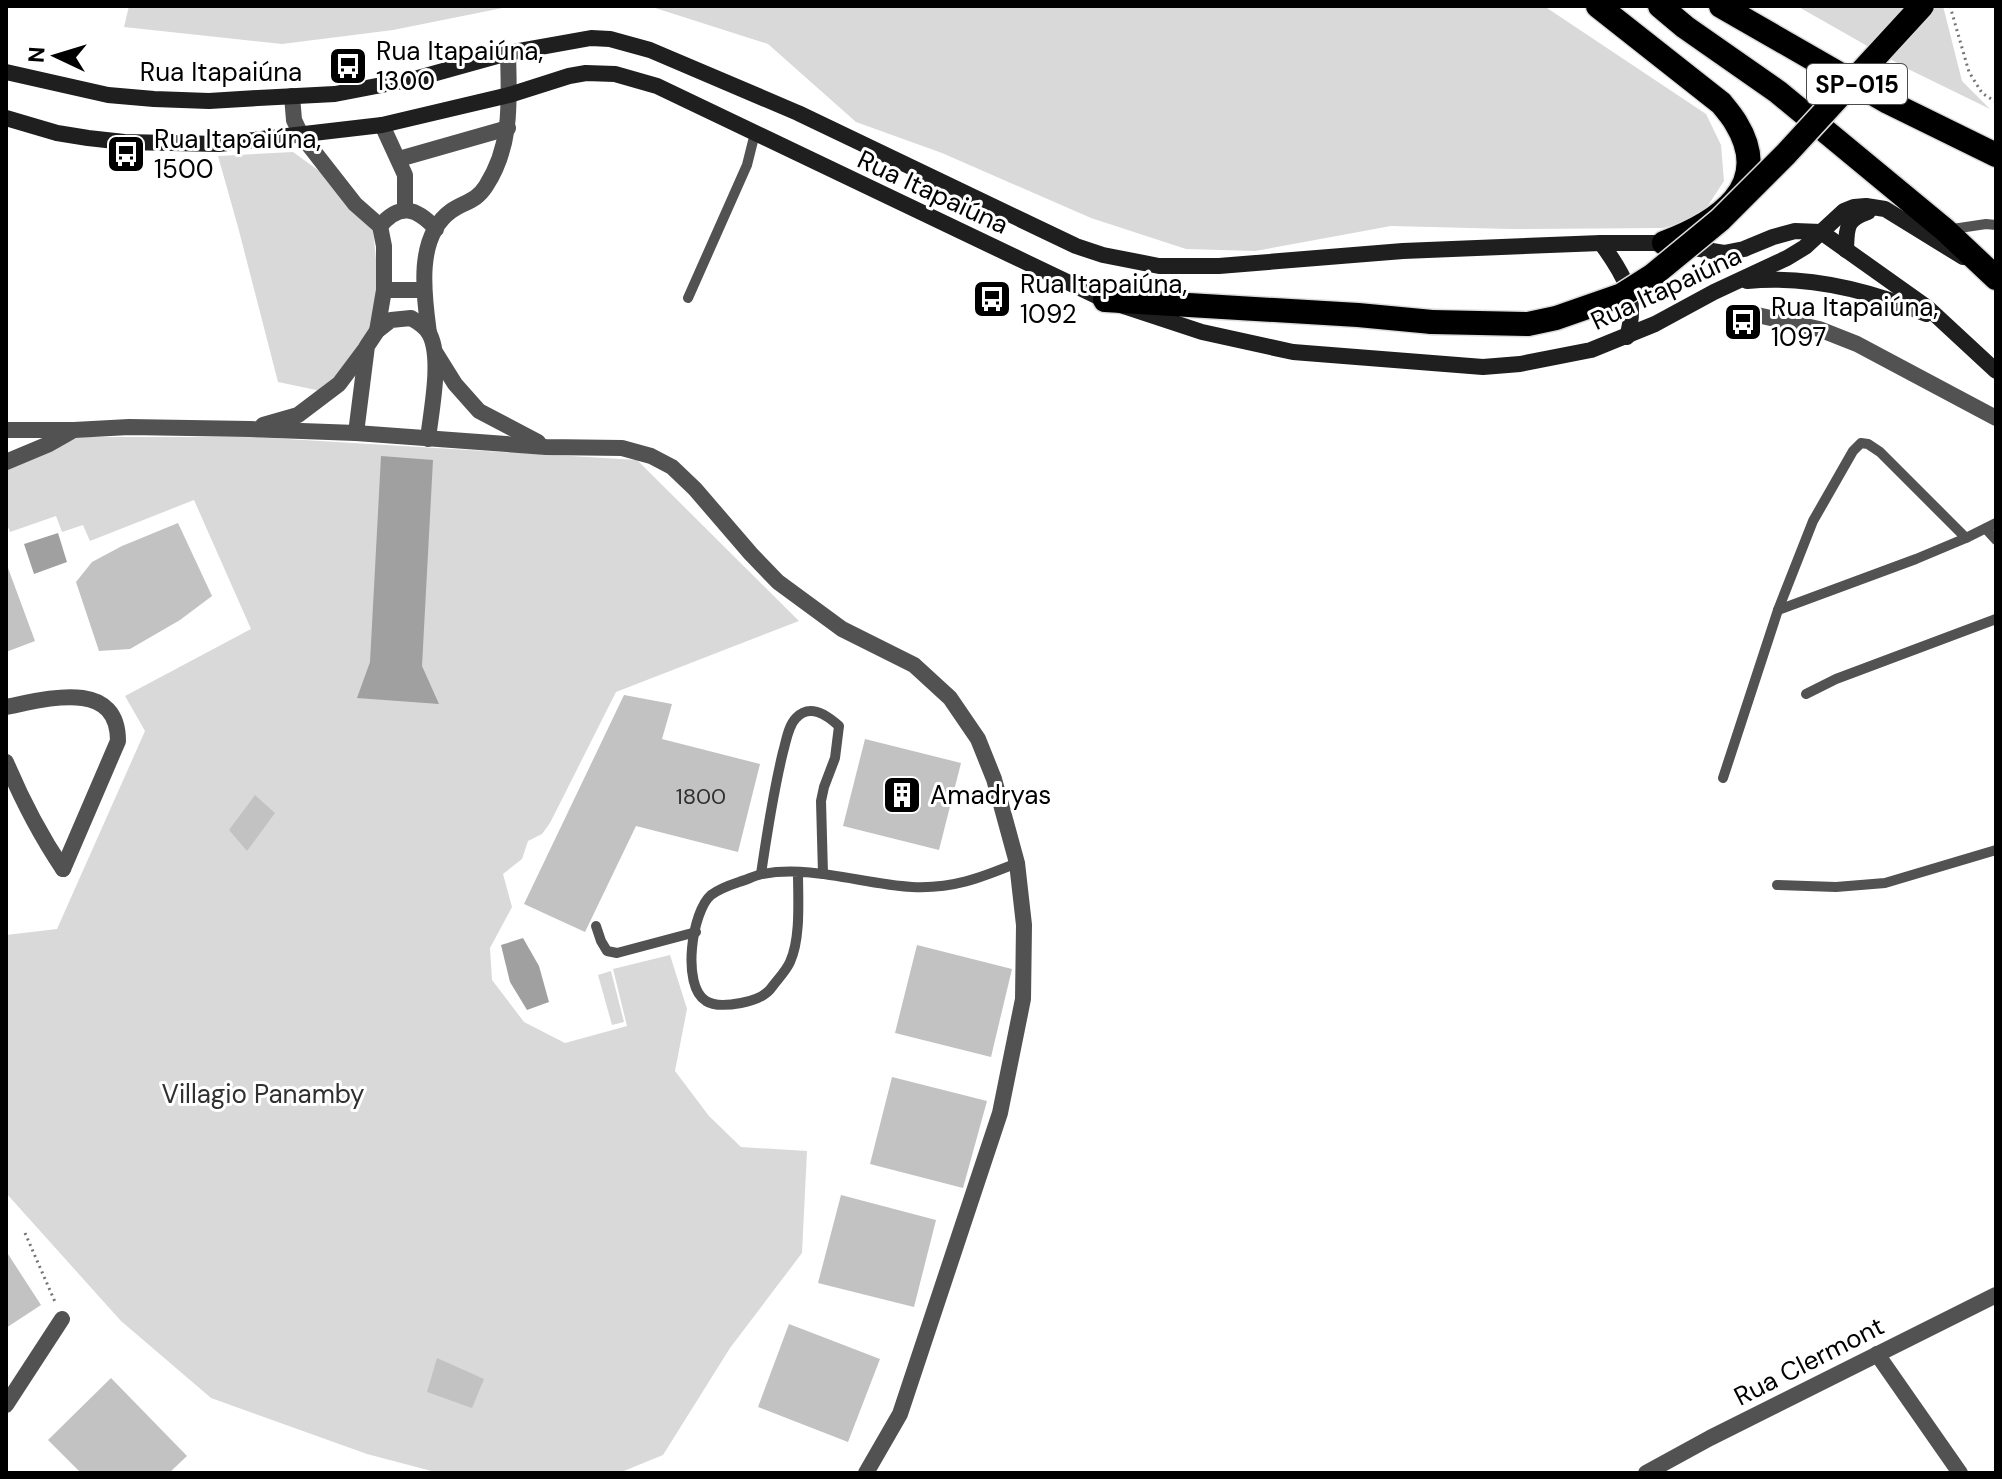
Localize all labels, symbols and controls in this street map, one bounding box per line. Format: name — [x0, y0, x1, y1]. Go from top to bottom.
north arrow — [16, 16, 96, 96]
place label: Rua Itapaiúna, 1300 — [376, 34, 543, 98]
bus stop icon: Rua Itapaiúna, 1300 — [327, 45, 369, 87]
text: N — [22, 46, 52, 64]
street label: Rua Itapaiúna — [140, 55, 302, 89]
road number: SP-015 — [1807, 64, 1907, 104]
place label: Rua Itapaiúna, 1500 — [154, 122, 321, 186]
bus stop icon: Rua Itapaiúna, 1500 — [105, 133, 147, 175]
street label: Rua Itapaiúna — [852, 142, 1014, 242]
street label: Rua Itapaiúna — [1585, 238, 1747, 338]
place label: Rua Itapaiúna, 1092 — [1020, 267, 1187, 331]
bus stop icon: Rua Itapaiúna, 1092 — [971, 278, 1013, 320]
place label: Rua Itapaiúna, 1097 — [1771, 290, 1938, 354]
bus stop icon: Rua Itapaiúna, 1097 — [1722, 301, 1764, 343]
building icon: Amadryas — [881, 774, 923, 816]
place label: Amadryas — [930, 778, 1051, 812]
house number: 1800 — [676, 782, 726, 811]
park label: Villagio Panamby — [161, 1077, 365, 1111]
street label: Rua Clermont — [1728, 1309, 1890, 1413]

